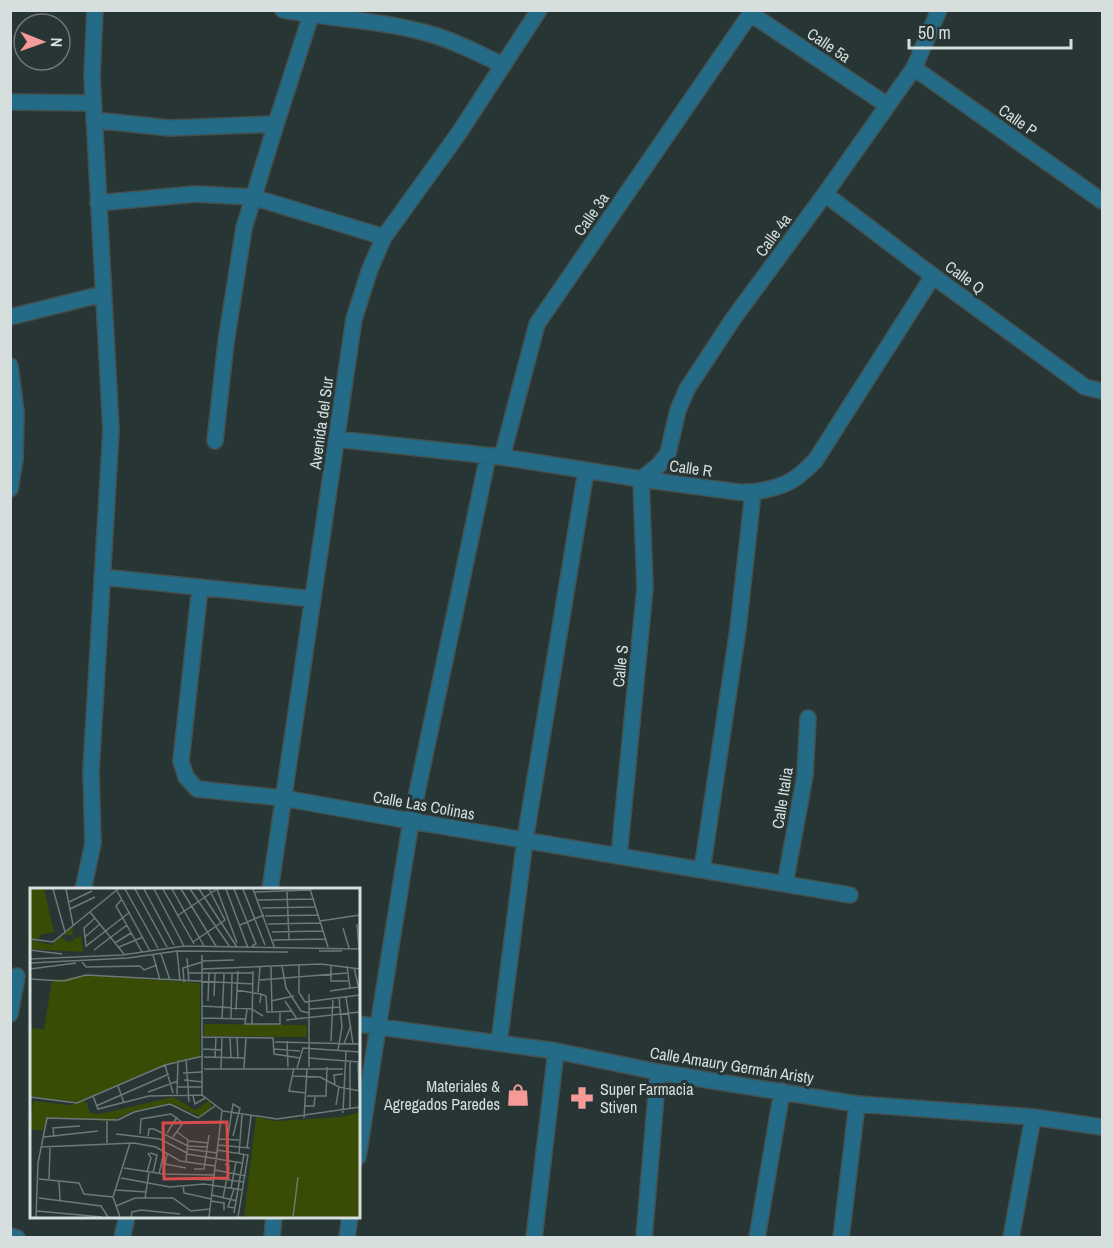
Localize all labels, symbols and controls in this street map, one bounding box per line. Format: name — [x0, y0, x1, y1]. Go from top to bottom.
north arrow — [12, 12, 72, 72]
scale bar — [909, 12, 1071, 50]
text: 50 m — [918, 20, 951, 45]
street label: Calle 5a — [803, 22, 856, 68]
text: N — [46, 37, 68, 47]
street label: Calle P — [994, 99, 1042, 141]
street label: Calle 3a — [568, 187, 614, 240]
street label: Calle 4a — [750, 209, 796, 261]
street label: Calle Q — [941, 255, 989, 299]
street label: Avenida del Sur — [303, 375, 338, 472]
street label: Calle R — [668, 454, 714, 482]
street label: Calle S — [607, 644, 633, 688]
street label: Calle Italia — [766, 765, 798, 830]
street label: Calle Las Colinas — [371, 785, 477, 825]
inset map — [30, 888, 360, 1218]
street label: Calle Amaury Germán Aristy — [649, 1041, 816, 1089]
place label: Materiales & Agregados Paredes — [383, 1075, 500, 1115]
place label: Super Farmacia Stiven — [600, 1078, 694, 1118]
shop icon: Materiales & Agregados Paredes — [505, 1082, 531, 1108]
pharmacy icon: Super Farmacia Stiven — [569, 1085, 595, 1111]

